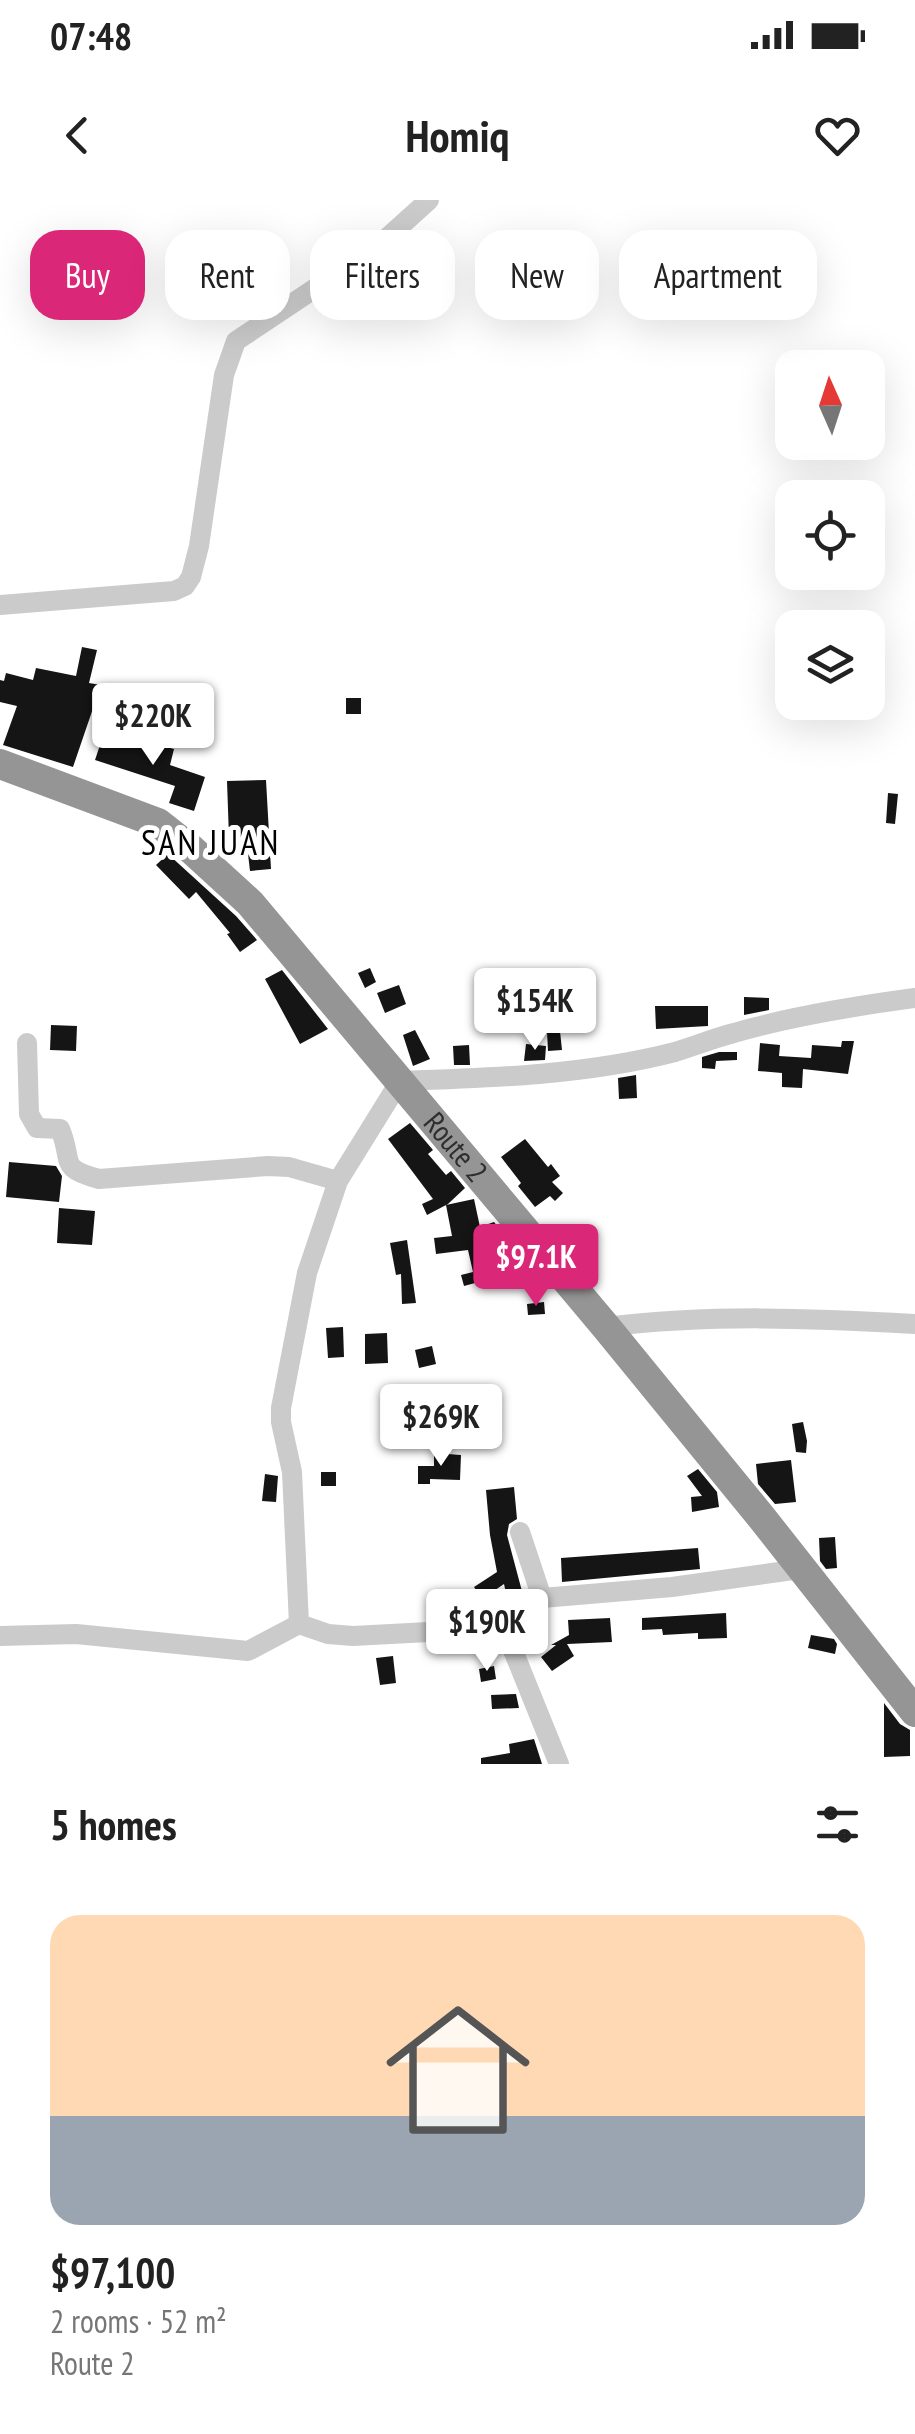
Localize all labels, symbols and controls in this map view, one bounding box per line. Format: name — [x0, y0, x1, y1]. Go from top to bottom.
text: 07:48 — [50, 11, 132, 60]
text: Homiq — [406, 106, 509, 164]
icon: back — [50, 108, 105, 163]
icon: heart — [810, 108, 865, 163]
chip: Buy — [30, 230, 145, 320]
chip: Rent — [165, 230, 290, 320]
chip: Filters — [310, 230, 455, 320]
chip: New — [475, 230, 599, 320]
chip: Apartment — [619, 230, 817, 320]
north arrow — [775, 350, 885, 460]
map controls — [775, 350, 885, 720]
button: locate — [775, 480, 885, 590]
button: layers — [775, 610, 885, 720]
pin: $220K — [83, 683, 223, 768]
text: $220K — [114, 694, 192, 736]
district label: SAN JUAN — [141, 819, 281, 865]
pin: $154K — [465, 968, 605, 1053]
text: $154K — [496, 979, 574, 1021]
street label: Route 2 — [416, 1104, 497, 1190]
pin: $97.1K — [455, 1224, 617, 1309]
text: $97.1K — [495, 1235, 577, 1277]
pin: $269K — [371, 1384, 511, 1469]
text: $269K — [402, 1395, 480, 1437]
pin: $190K — [417, 1589, 557, 1674]
text: $190K — [448, 1600, 526, 1642]
text: 5 homes — [50, 1797, 177, 1852]
icon: filters — [810, 1797, 865, 1852]
icon: home — [368, 1980, 548, 2160]
text: $97,100 — [50, 2245, 175, 2300]
text: 2 rooms · 52 m² — [50, 2300, 227, 2342]
text: Route 2 — [50, 2342, 135, 2384]

